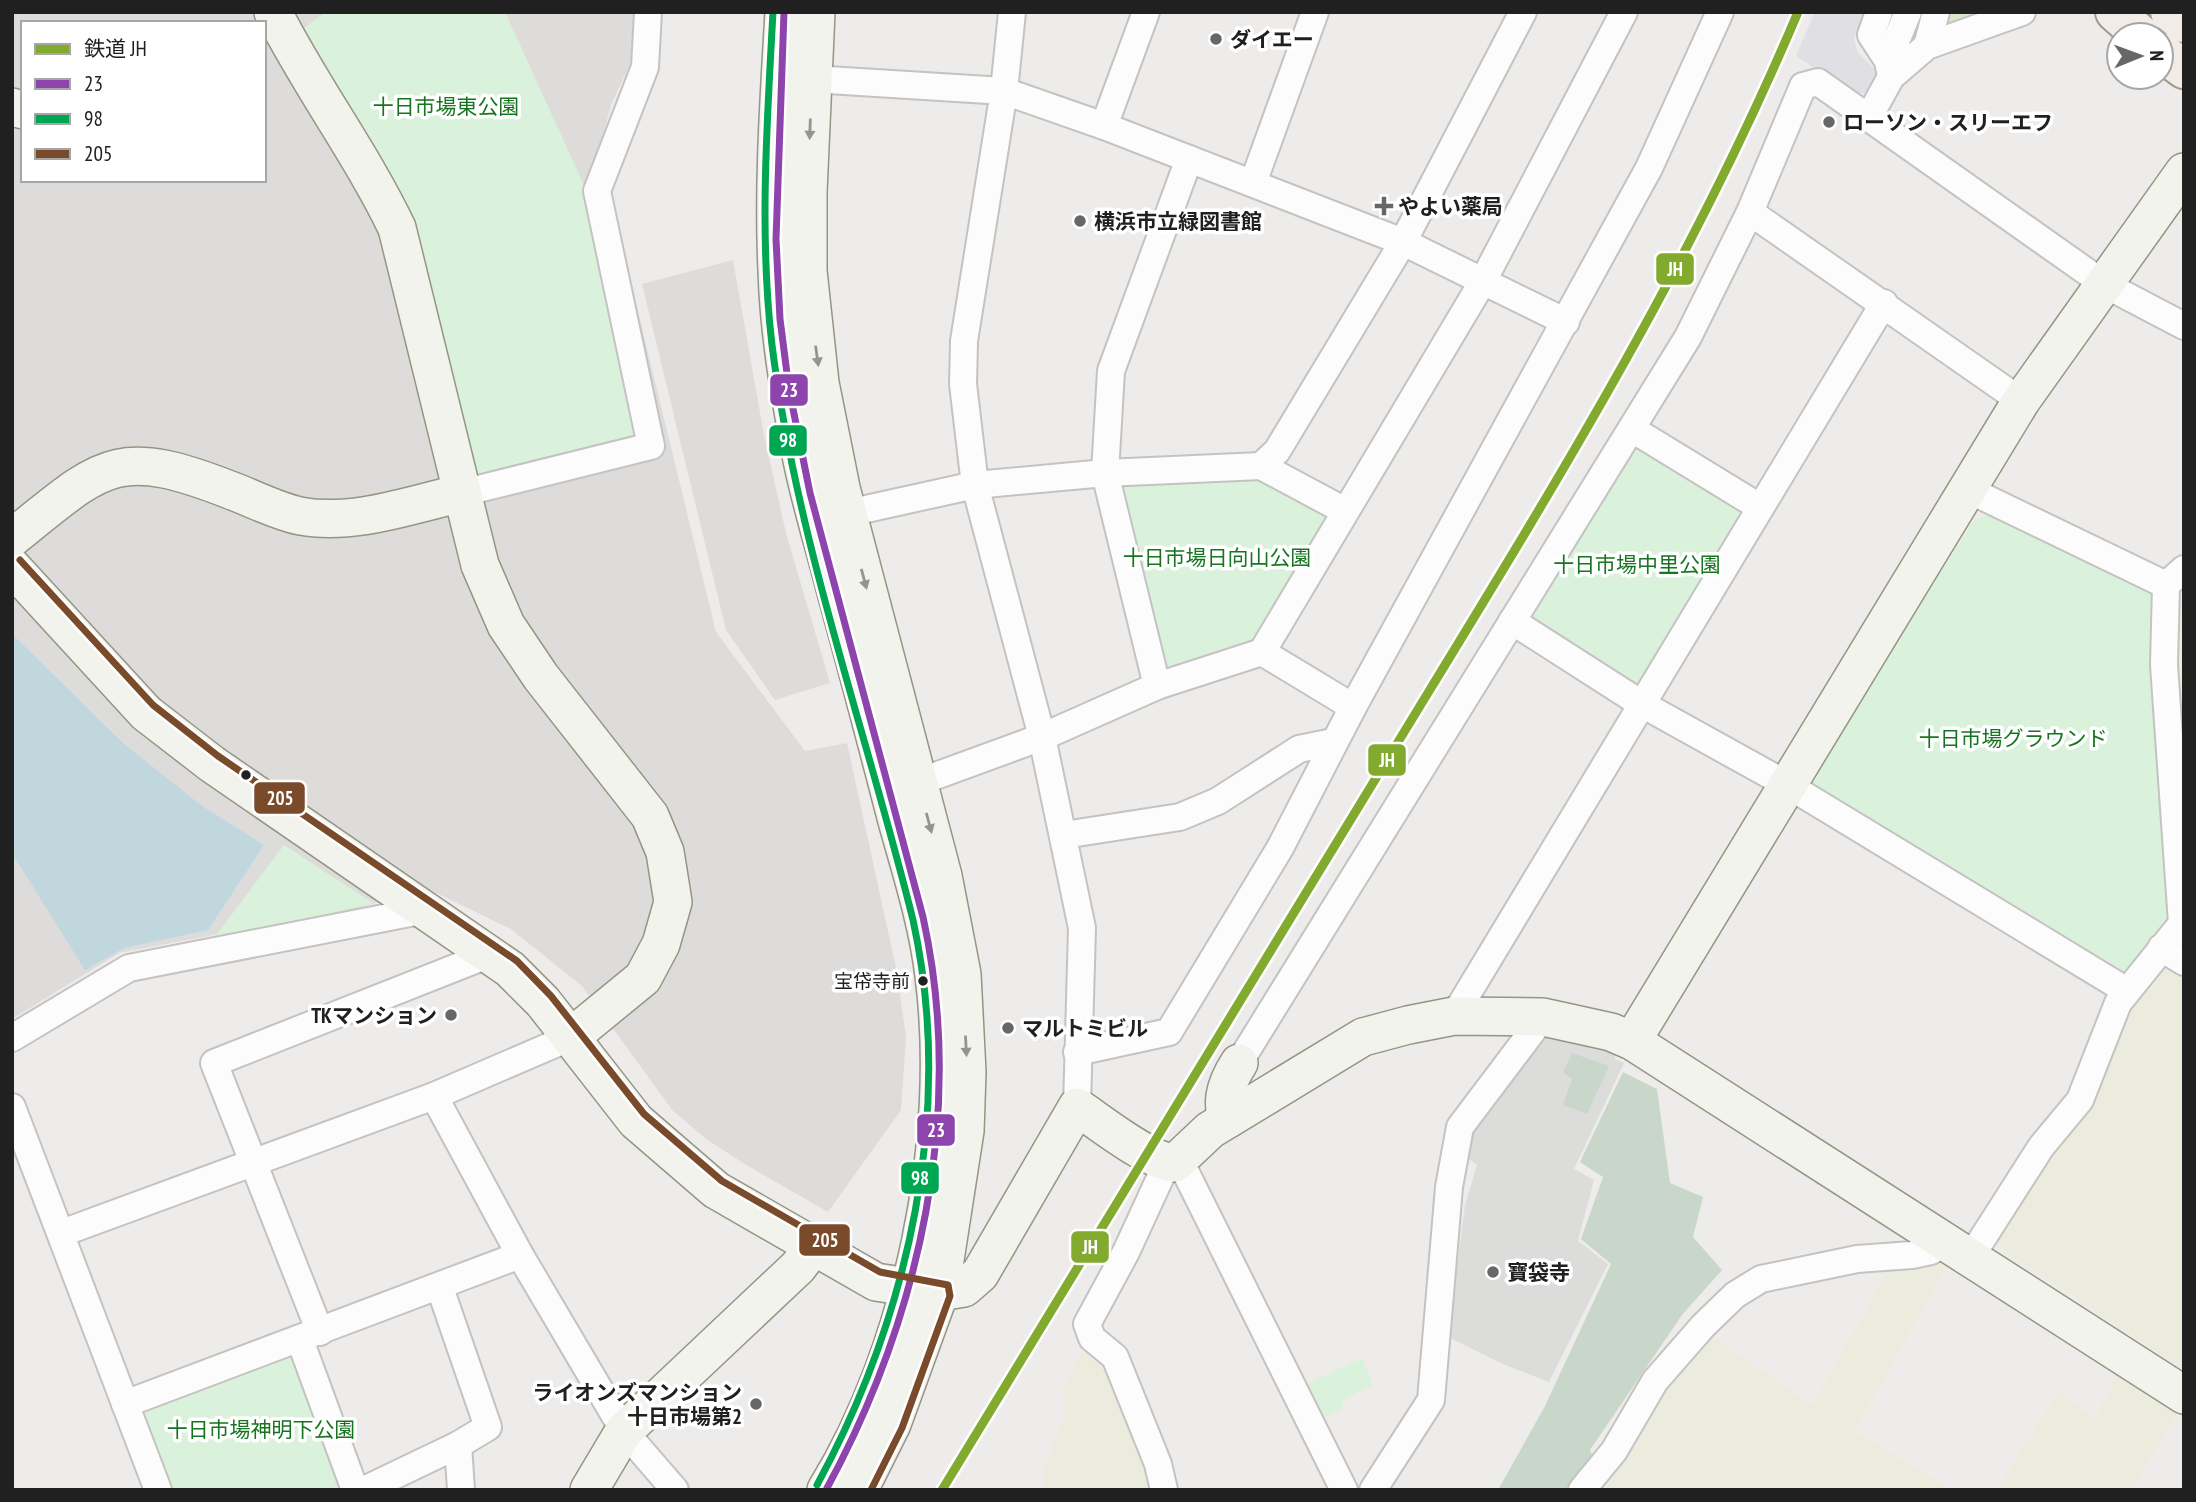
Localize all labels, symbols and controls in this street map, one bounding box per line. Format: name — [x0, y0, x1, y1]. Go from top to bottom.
legend — [21, 21, 266, 182]
north arrow — [2105, 21, 2175, 91]
place label: ダイエー — [1230, 26, 1314, 53]
marker: ダイエー — [1208, 31, 1224, 47]
text: 鉄道 JH — [84, 35, 147, 62]
text: N — [2145, 50, 2169, 61]
text: 23 — [84, 70, 103, 97]
park label: 十日市場東公園 — [373, 93, 520, 120]
text: 98 — [84, 105, 103, 132]
place label: ローソン・スリーエフ — [1843, 109, 2053, 136]
marker: ローソン・スリーエフ — [1821, 114, 1837, 130]
one-way arrow — [805, 119, 816, 141]
text: 205 — [84, 140, 112, 167]
place label: やよい薬局 — [1398, 193, 1503, 220]
marker: やよい薬局 — [1376, 198, 1392, 214]
place label: 横浜市立緑図書館 — [1094, 208, 1262, 235]
marker: 横浜市立緑図書館 — [1072, 213, 1088, 229]
line badge: JH — [1655, 252, 1695, 286]
text: JH — [1666, 257, 1683, 281]
one-way arrow — [811, 345, 822, 367]
line badge: 23 — [769, 373, 809, 407]
text: 23 — [780, 378, 798, 402]
line badge: 98 — [768, 424, 808, 457]
text: 98 — [779, 428, 797, 452]
park label: 十日市場日向山公園 — [1123, 544, 1312, 571]
park label: 十日市場中里公園 — [1553, 551, 1721, 578]
one-way arrow — [860, 569, 870, 590]
park label: 十日市場グラウンド — [1919, 725, 2108, 752]
line badge: JH — [1367, 743, 1407, 777]
text: JH — [1378, 748, 1395, 772]
unlabelled marker — [239, 768, 253, 782]
line badge: 205 — [253, 781, 306, 815]
text: 205 — [266, 786, 294, 810]
one-way arrow — [924, 812, 935, 834]
place label: 宝帒寺前 — [834, 969, 910, 993]
marker: 宝帒寺前 — [916, 974, 930, 988]
place label: TKマンション — [311, 1002, 437, 1029]
marker: TKマンション — [443, 1007, 459, 1023]
place label: マルトミビル — [1022, 1015, 1148, 1042]
marker: マルトミビル — [1000, 1020, 1016, 1036]
one-way arrow — [960, 1036, 971, 1058]
line badge: 23 — [916, 1113, 956, 1147]
text: 23 — [927, 1118, 945, 1142]
line badge: 98 — [900, 1161, 940, 1195]
text: 98 — [911, 1166, 929, 1190]
line badge: 205 — [798, 1223, 851, 1257]
text: 205 — [811, 1228, 839, 1252]
line badge: JH — [1070, 1230, 1110, 1264]
text: JH — [1081, 1235, 1098, 1259]
place label: 寶袋寺 — [1507, 1259, 1570, 1286]
marker: 寶袋寺 — [1485, 1264, 1501, 1280]
place label: ライオンズマンション 十日市場第2 — [532, 1379, 742, 1430]
marker: ライオンズマンション 十日市場第2 — [748, 1396, 764, 1412]
park label: 十日市場神明下公園 — [167, 1416, 356, 1443]

